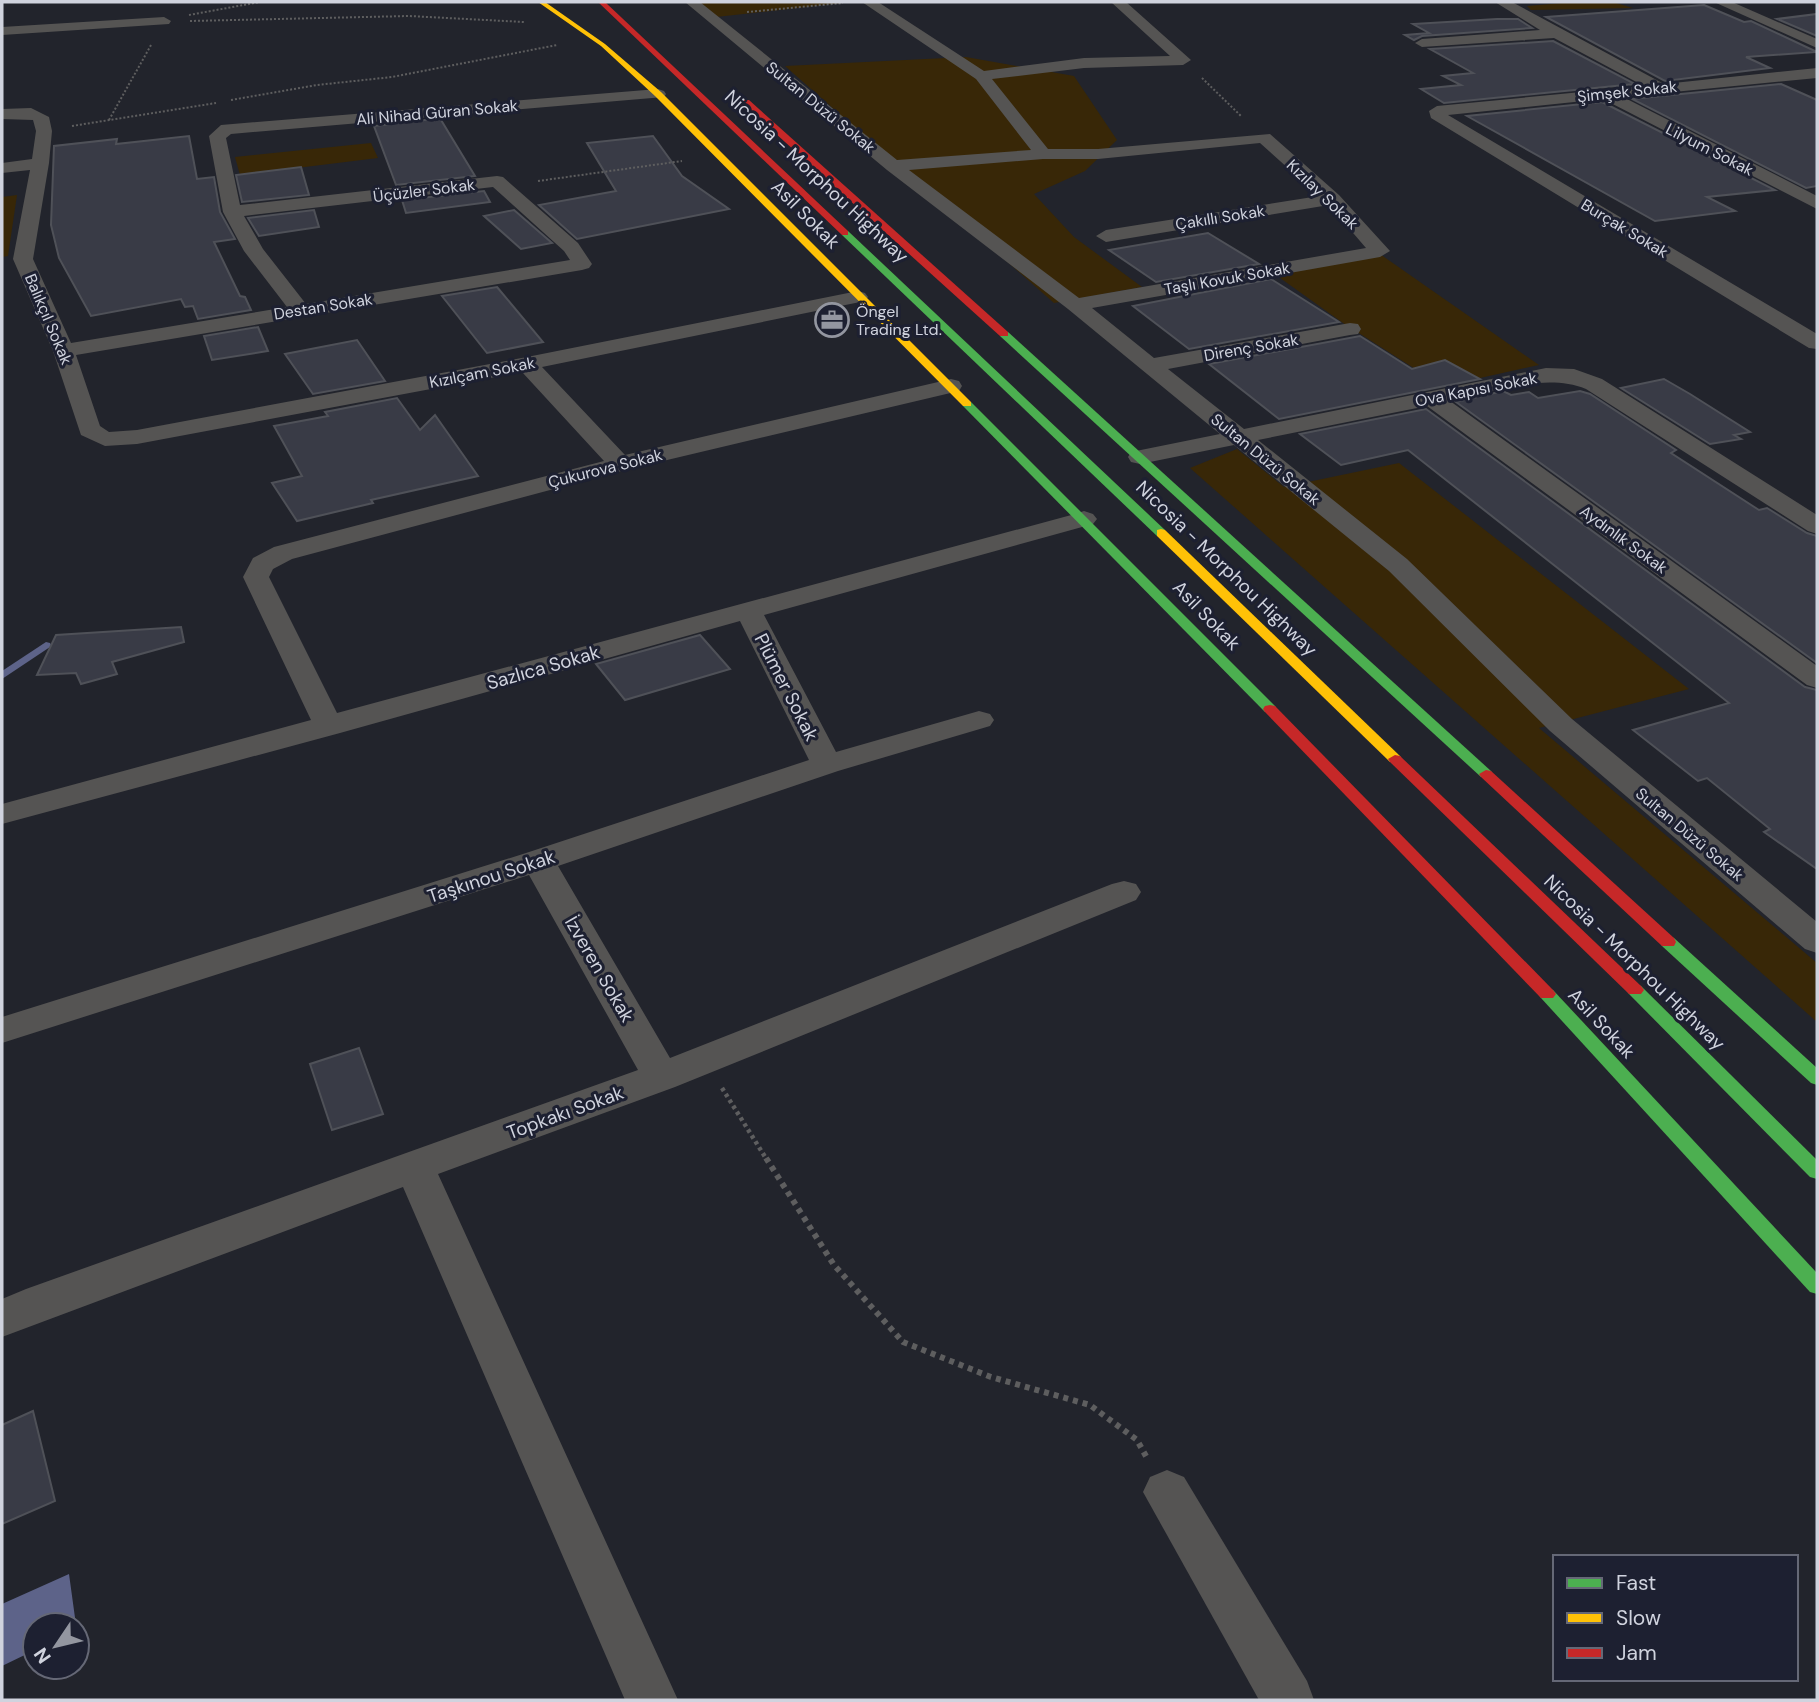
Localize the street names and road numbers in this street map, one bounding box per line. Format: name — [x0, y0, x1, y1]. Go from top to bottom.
street label: Sultan Düzü Sokak — [762, 57, 880, 158]
street label: Şimşek Sokak — [1576, 76, 1678, 107]
street label: Nicosia - Morphou Highway — [719, 84, 914, 269]
street label: Ali Nihad Güran Sokak — [355, 95, 519, 130]
street label: Lilyum Sokak — [1662, 118, 1757, 181]
street label: Kızılay Sokak — [1282, 155, 1363, 234]
street label: Üçüzler Sokak — [372, 174, 476, 207]
street label: Asil Sokak — [766, 175, 846, 254]
street label: Burçak Sokak — [1577, 194, 1672, 263]
street label: Çakıllı Sokak — [1174, 200, 1266, 235]
street label: Taşlı Kovuk Sokak — [1163, 257, 1292, 300]
street label: Balıkçıl Sokak — [20, 270, 77, 368]
street label: Destan Sokak — [272, 288, 374, 325]
street label: Direnç Sokak — [1202, 329, 1300, 366]
street label: Kızılçam Sokak — [427, 352, 537, 393]
street label: Ova Kapısı Sokak — [1413, 367, 1539, 412]
street label: Sultan Düzü Sokak — [1207, 409, 1325, 510]
street label: Çukurova Sokak — [546, 444, 664, 493]
street label: Nicosia - Morphou Highway — [1131, 475, 1323, 662]
street label: Aydınlık Sokak — [1576, 500, 1672, 578]
street label: Asil Sokak — [1167, 575, 1246, 656]
street label: Plümer Sokak — [749, 629, 825, 746]
street label: Sazlıca Sokak — [484, 639, 603, 696]
street label: Sultan Düzü Sokak — [1631, 783, 1748, 886]
street label: Taşkınou Sokak — [424, 844, 559, 909]
street label: Nicosia - Morphou Highway — [1539, 869, 1731, 1056]
street label: İzveren Sokak — [559, 912, 640, 1027]
street label: Asil Sokak — [1563, 983, 1641, 1064]
street label: Topkakı Sokak — [503, 1080, 627, 1145]

